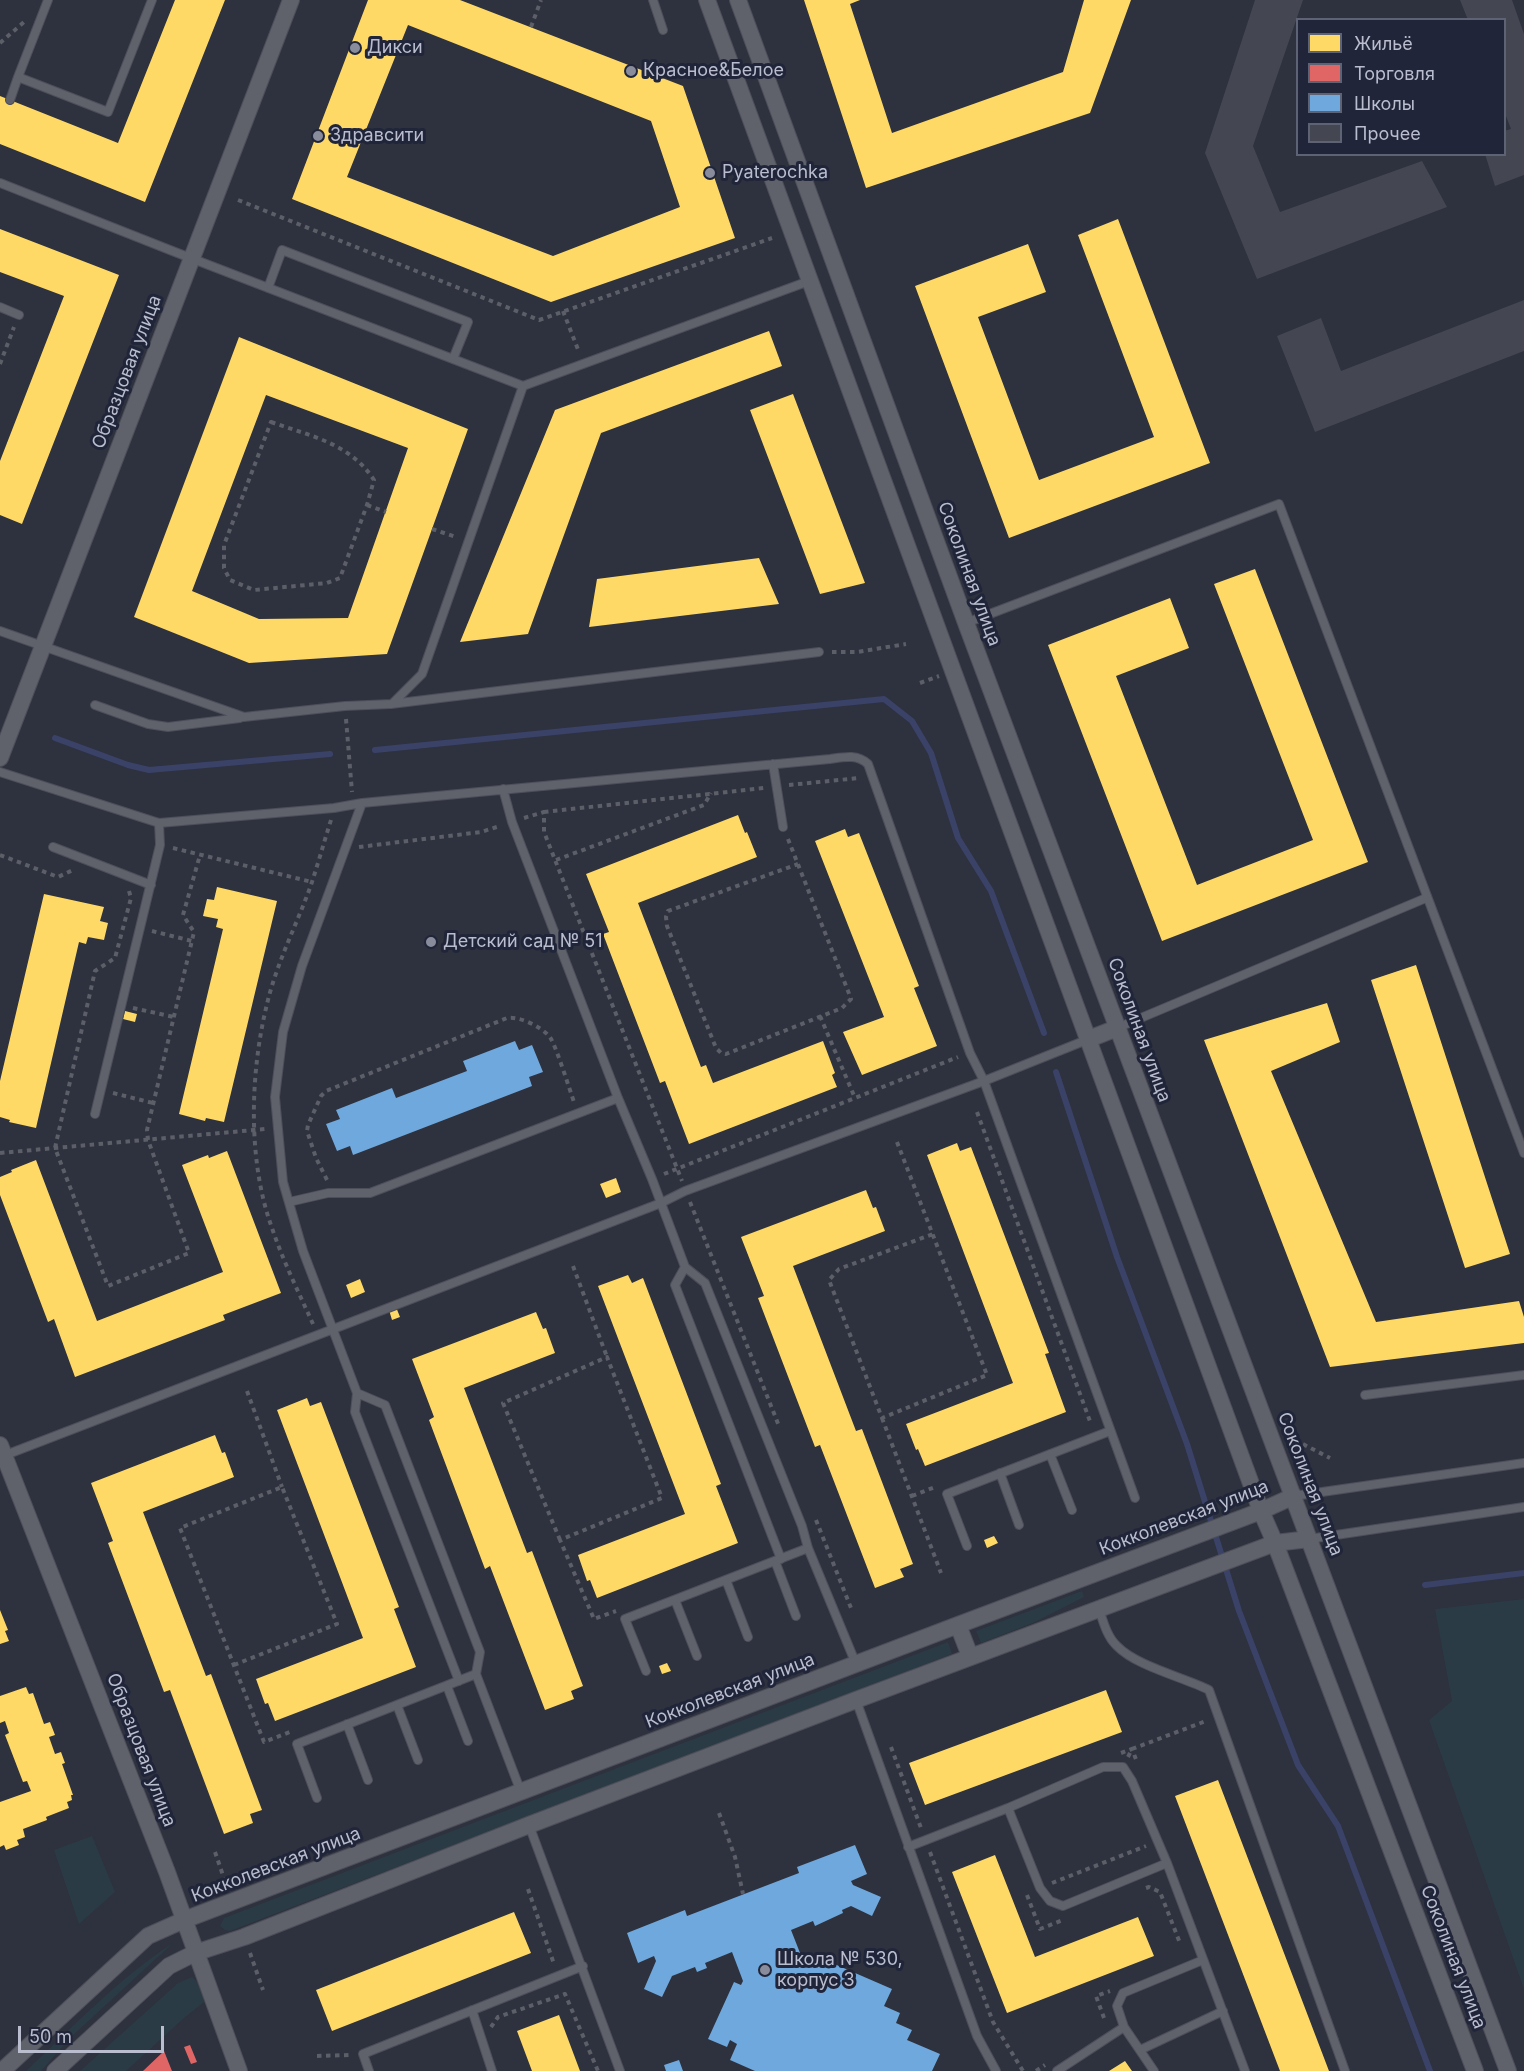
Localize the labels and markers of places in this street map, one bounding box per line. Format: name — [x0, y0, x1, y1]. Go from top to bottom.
place label: Дикси — [367, 37, 423, 59]
marker: Дикси — [348, 41, 362, 55]
place label: Красное&Белое — [643, 60, 784, 82]
marker: Красное&Белое — [624, 64, 638, 78]
place label: Здравсити — [330, 125, 424, 147]
marker: Здравсити — [311, 129, 325, 143]
place label: Pyaterochka — [722, 162, 828, 184]
marker: Pyaterochka — [703, 166, 717, 180]
place label: Детский сад № 51 — [443, 931, 603, 953]
marker: Детский сад № 51 — [424, 935, 438, 949]
place label: Школа № 530, корпус 3 — [777, 1949, 903, 1992]
marker: Школа № 530, корпус 3 — [758, 1963, 772, 1977]

